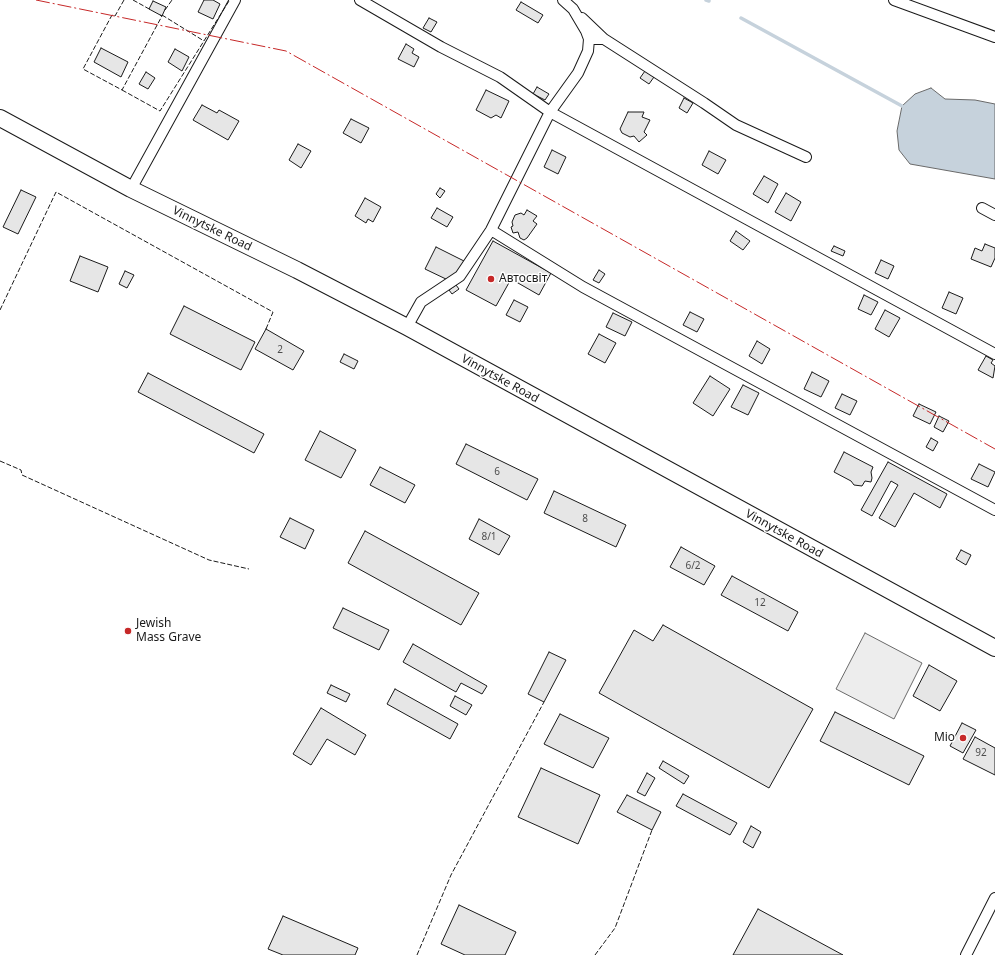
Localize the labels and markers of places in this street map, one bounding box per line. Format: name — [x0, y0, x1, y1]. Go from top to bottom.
place label: Автосвіт — [499, 272, 547, 286]
marker: Автосвіт — [486, 274, 496, 284]
place label: Jewish Mass Grave — [136, 617, 201, 645]
marker: Jewish Mass Grave — [123, 626, 133, 636]
place label: Міо — [934, 731, 955, 745]
marker: Міо — [958, 733, 968, 743]

